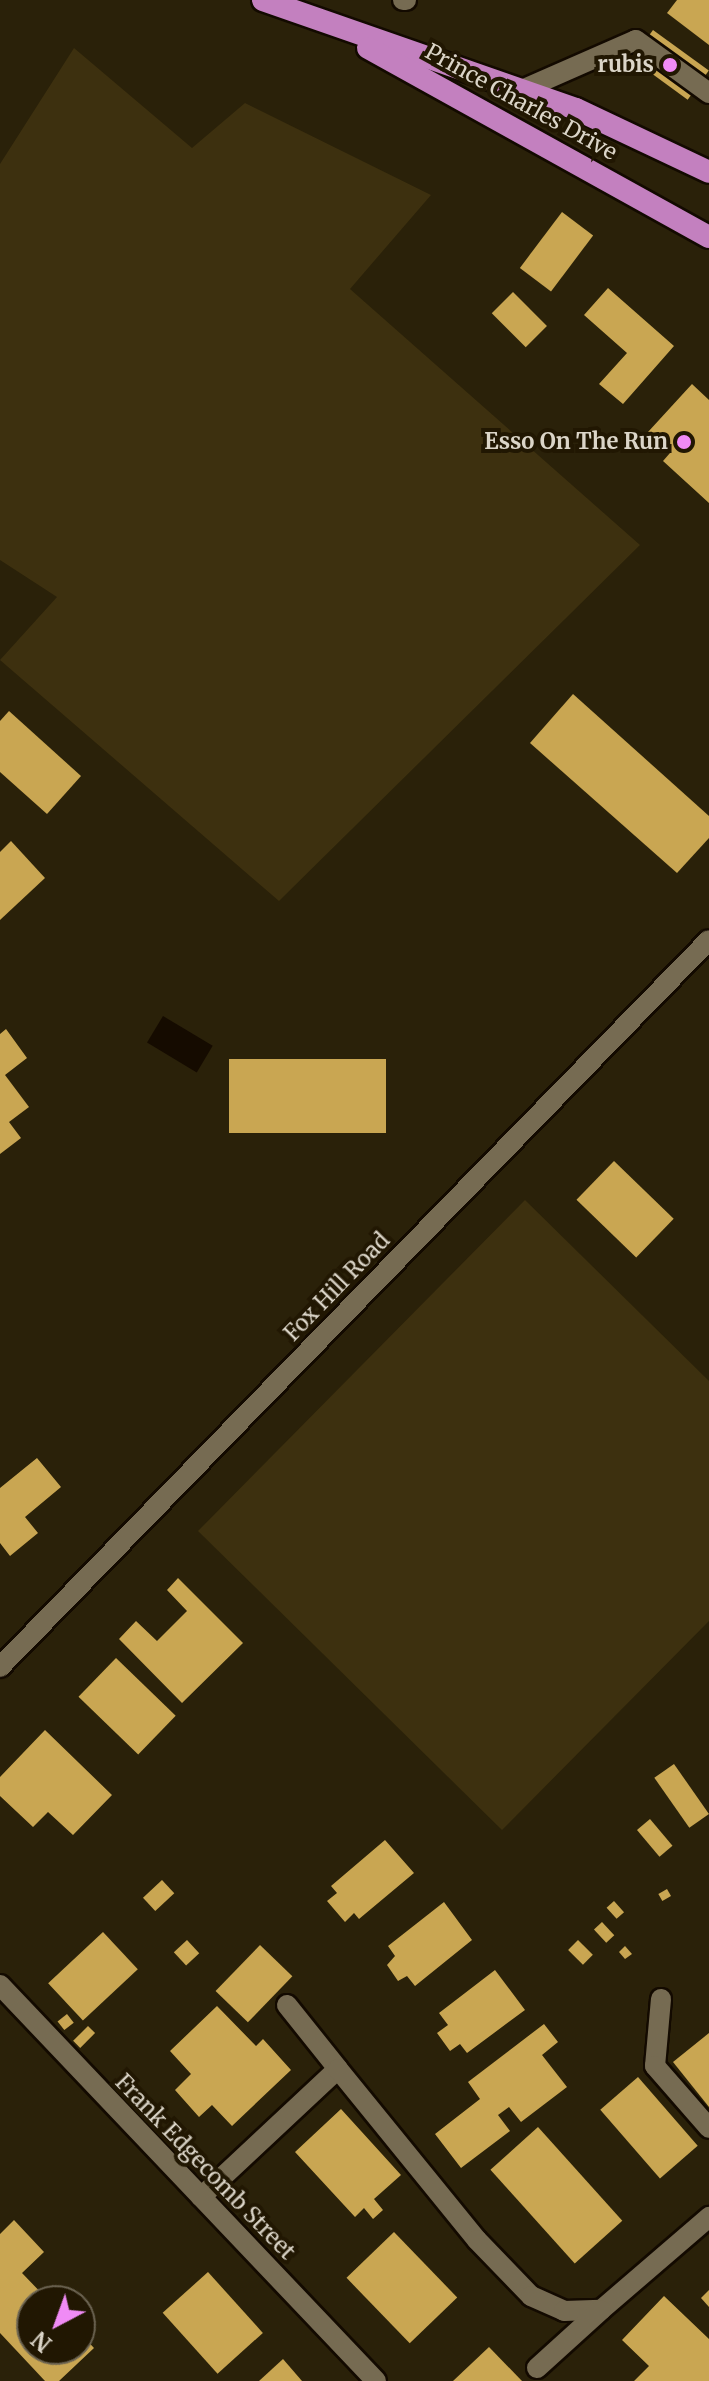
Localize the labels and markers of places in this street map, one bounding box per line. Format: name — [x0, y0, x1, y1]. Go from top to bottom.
place label: rubis — [598, 52, 654, 78]
marker: rubis — [661, 56, 679, 74]
place label: Esso On The Run — [484, 429, 668, 455]
marker: Esso On The Run — [675, 433, 693, 451]

